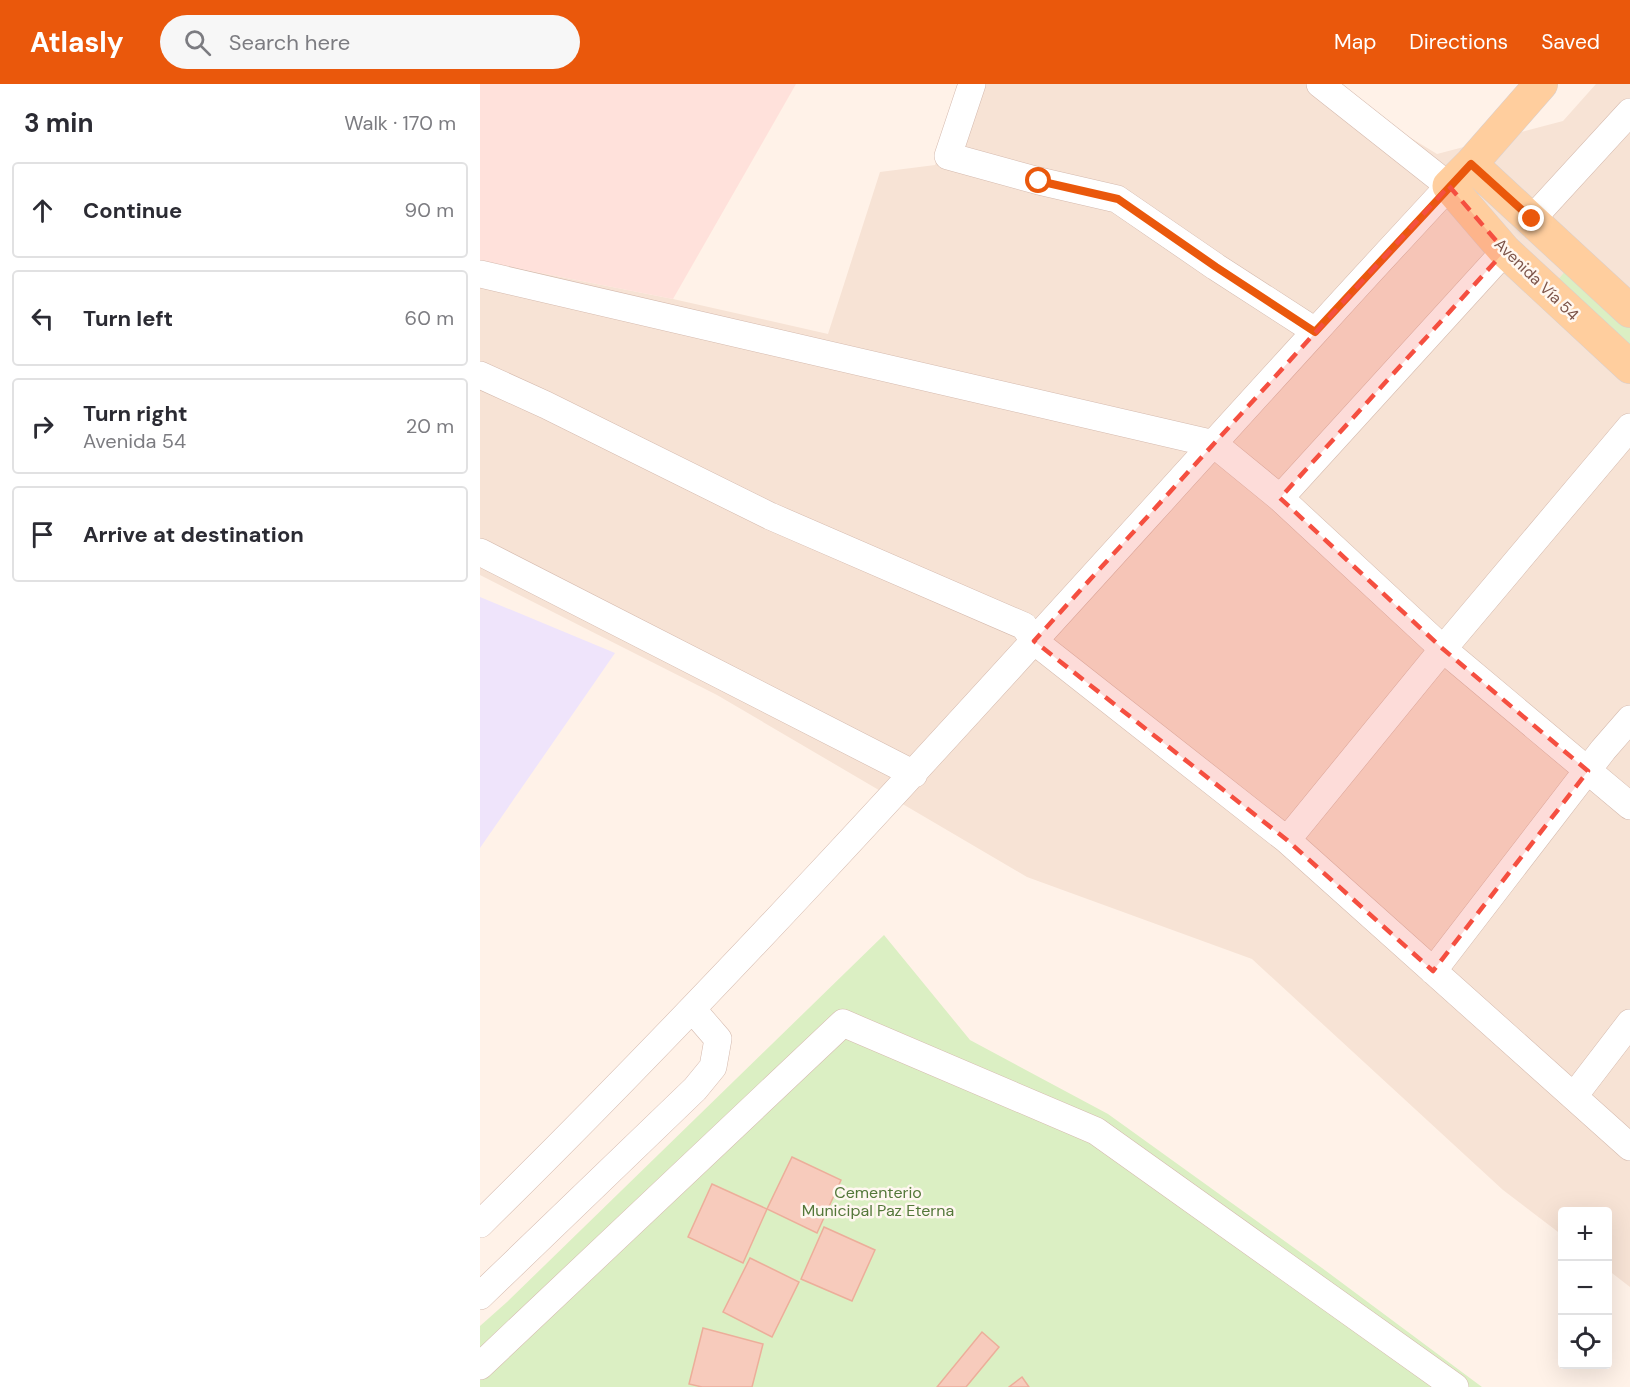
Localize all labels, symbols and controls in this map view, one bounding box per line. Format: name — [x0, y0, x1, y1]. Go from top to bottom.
search box — [160, 15, 580, 69]
text: Atlasly — [30, 24, 124, 61]
icon: search — [181, 26, 214, 59]
text: Search here — [229, 28, 350, 57]
text: Map — [1334, 28, 1376, 56]
text: Directions — [1409, 28, 1508, 56]
text: Saved — [1541, 28, 1600, 56]
text: 3 min — [24, 106, 93, 140]
text: Walk · 170 m — [344, 110, 456, 136]
route start — [1025, 167, 1051, 193]
icon: ahead — [26, 194, 59, 227]
text: Continue — [83, 196, 182, 225]
text: 90 m — [405, 197, 454, 223]
route end — [1518, 205, 1544, 231]
street label: Avenida Vía 54 — [1490, 234, 1584, 325]
icon: left — [26, 302, 59, 335]
text: Turn left — [83, 304, 173, 333]
text: 60 m — [405, 305, 454, 331]
text: Turn right — [83, 399, 188, 428]
icon: right — [26, 410, 59, 443]
text: 20 m — [406, 413, 454, 439]
text: Avenida 54 — [83, 428, 186, 454]
icon: arrive — [26, 518, 59, 551]
text: Arrive at destination — [83, 520, 304, 549]
park label: Cementerio Municipal Paz Eterna — [802, 1182, 954, 1221]
map controls — [1558, 1207, 1612, 1369]
button: + — [1558, 1207, 1612, 1261]
button: − — [1558, 1261, 1612, 1315]
button: locate — [1558, 1315, 1612, 1369]

